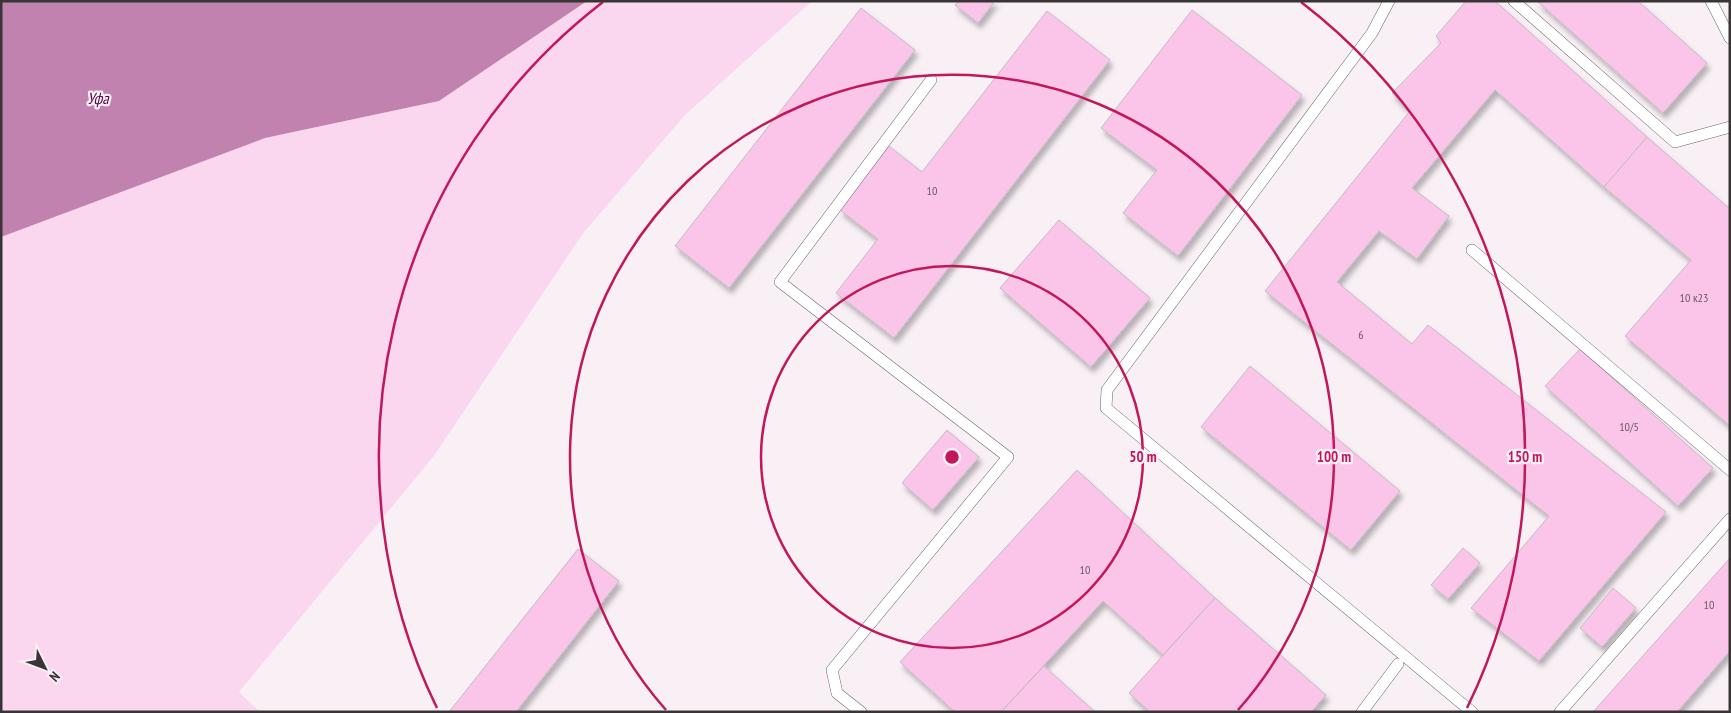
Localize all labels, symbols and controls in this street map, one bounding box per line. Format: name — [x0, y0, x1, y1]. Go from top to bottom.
water label: Уфа — [87, 88, 110, 108]
house number: 10 — [927, 183, 937, 198]
house number: 10 к23 — [1680, 290, 1708, 305]
house number: 6 — [1358, 327, 1364, 342]
house number: 10/5 — [1619, 419, 1639, 434]
text: 50 m — [1129, 447, 1157, 466]
text: 100 m — [1317, 447, 1351, 466]
text: 150 m — [1508, 447, 1542, 466]
centre of rings — [943, 448, 961, 466]
house number: 10 — [1080, 562, 1090, 577]
house number: 10 — [1704, 597, 1714, 612]
north arrow — [20, 643, 70, 693]
text: N — [45, 668, 64, 686]

